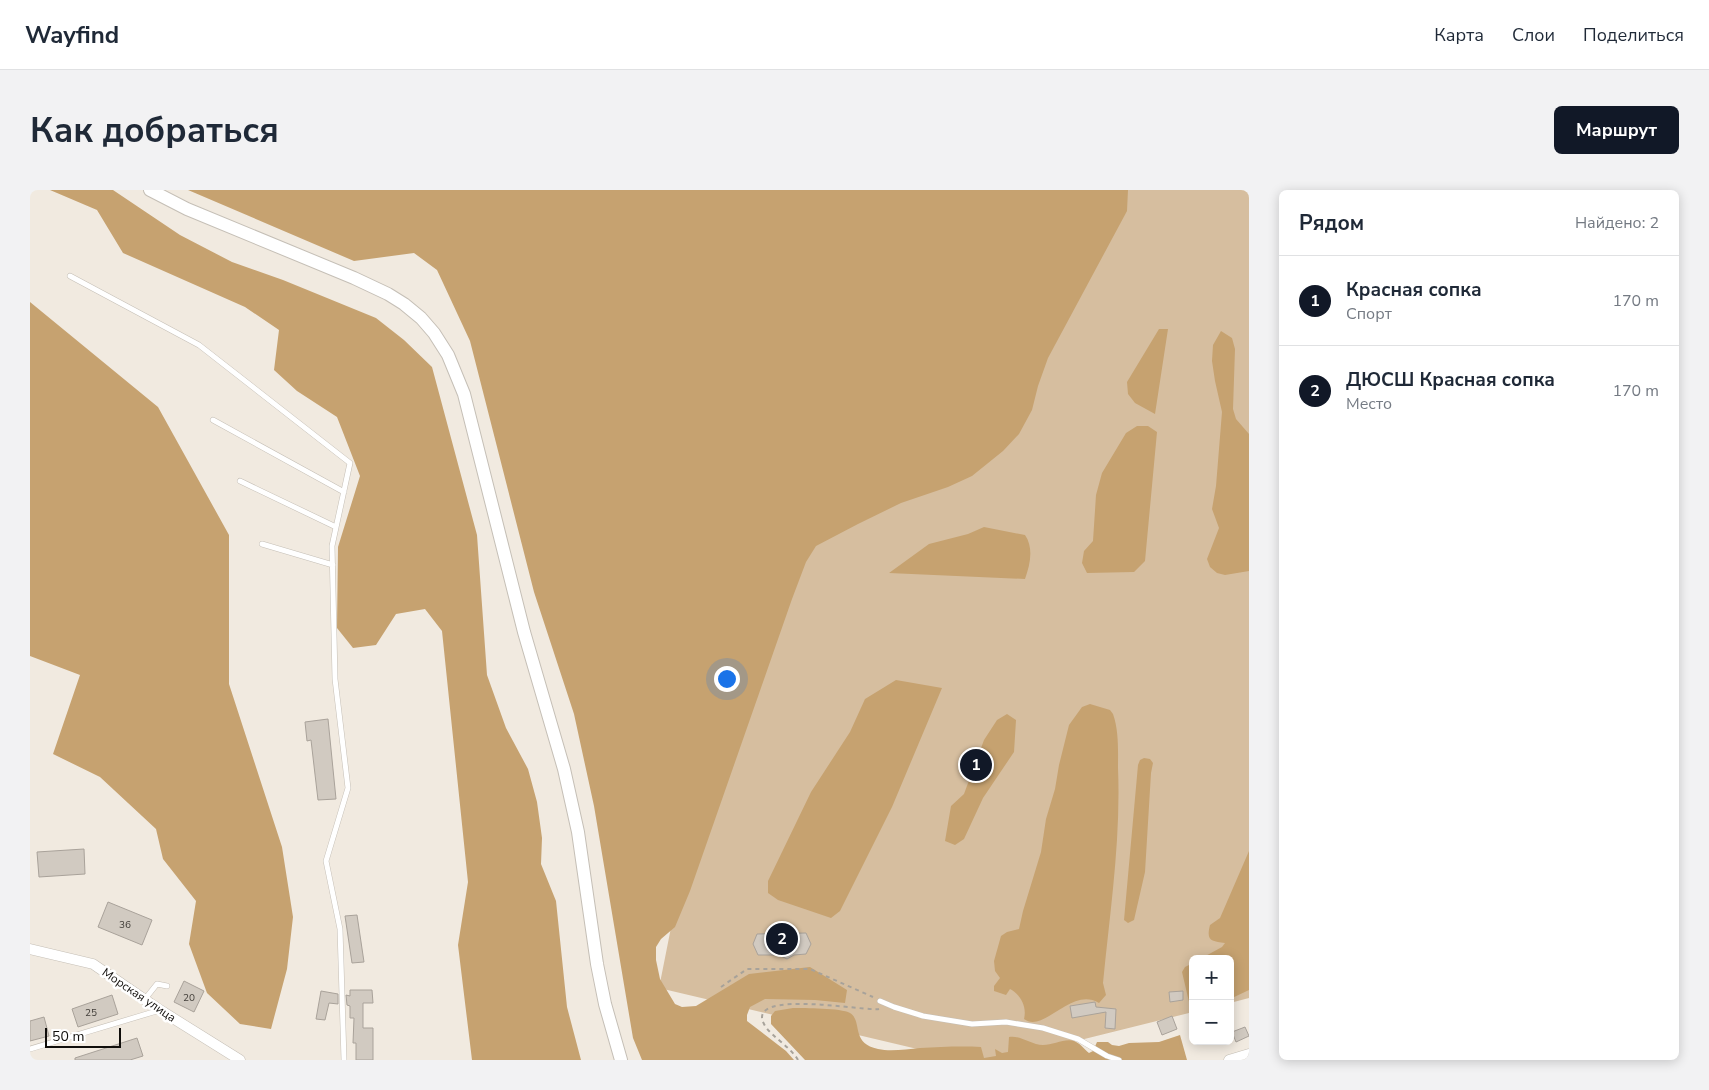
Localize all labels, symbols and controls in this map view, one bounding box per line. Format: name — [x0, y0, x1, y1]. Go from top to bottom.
text: Wayfind — [25, 19, 119, 51]
text: Карта — [1434, 23, 1484, 47]
text: Слои — [1512, 23, 1555, 47]
text: Поделиться — [1583, 23, 1684, 47]
button: Маршрут — [1554, 106, 1679, 154]
text: Как добраться — [30, 107, 279, 154]
text: Рядом — [1299, 209, 1364, 237]
text: Найдено: 2 — [1575, 212, 1659, 234]
text: Красная сопка — [1346, 277, 1482, 303]
text: 1 — [1310, 290, 1320, 312]
text: 170 m — [1612, 290, 1659, 312]
text: Спорт — [1346, 303, 1392, 325]
text: ДЮСШ Красная сопка — [1346, 367, 1555, 393]
text: 2 — [1310, 380, 1320, 402]
text: 170 m — [1612, 380, 1659, 402]
text: Место — [1346, 393, 1392, 415]
your location — [714, 666, 740, 692]
pin: 1 — [960, 746, 992, 784]
house number: 36 — [119, 918, 131, 932]
pin: 2 — [766, 920, 798, 958]
map controls — [1189, 955, 1234, 1045]
button: + — [1189, 955, 1234, 1000]
street label: Морская улица — [99, 964, 179, 1026]
house number: 20 — [183, 991, 195, 1005]
button: − — [1189, 1000, 1234, 1045]
house number: 25 — [85, 1006, 97, 1020]
scale bar — [45, 1025, 121, 1048]
text: 50 m — [52, 1027, 84, 1046]

